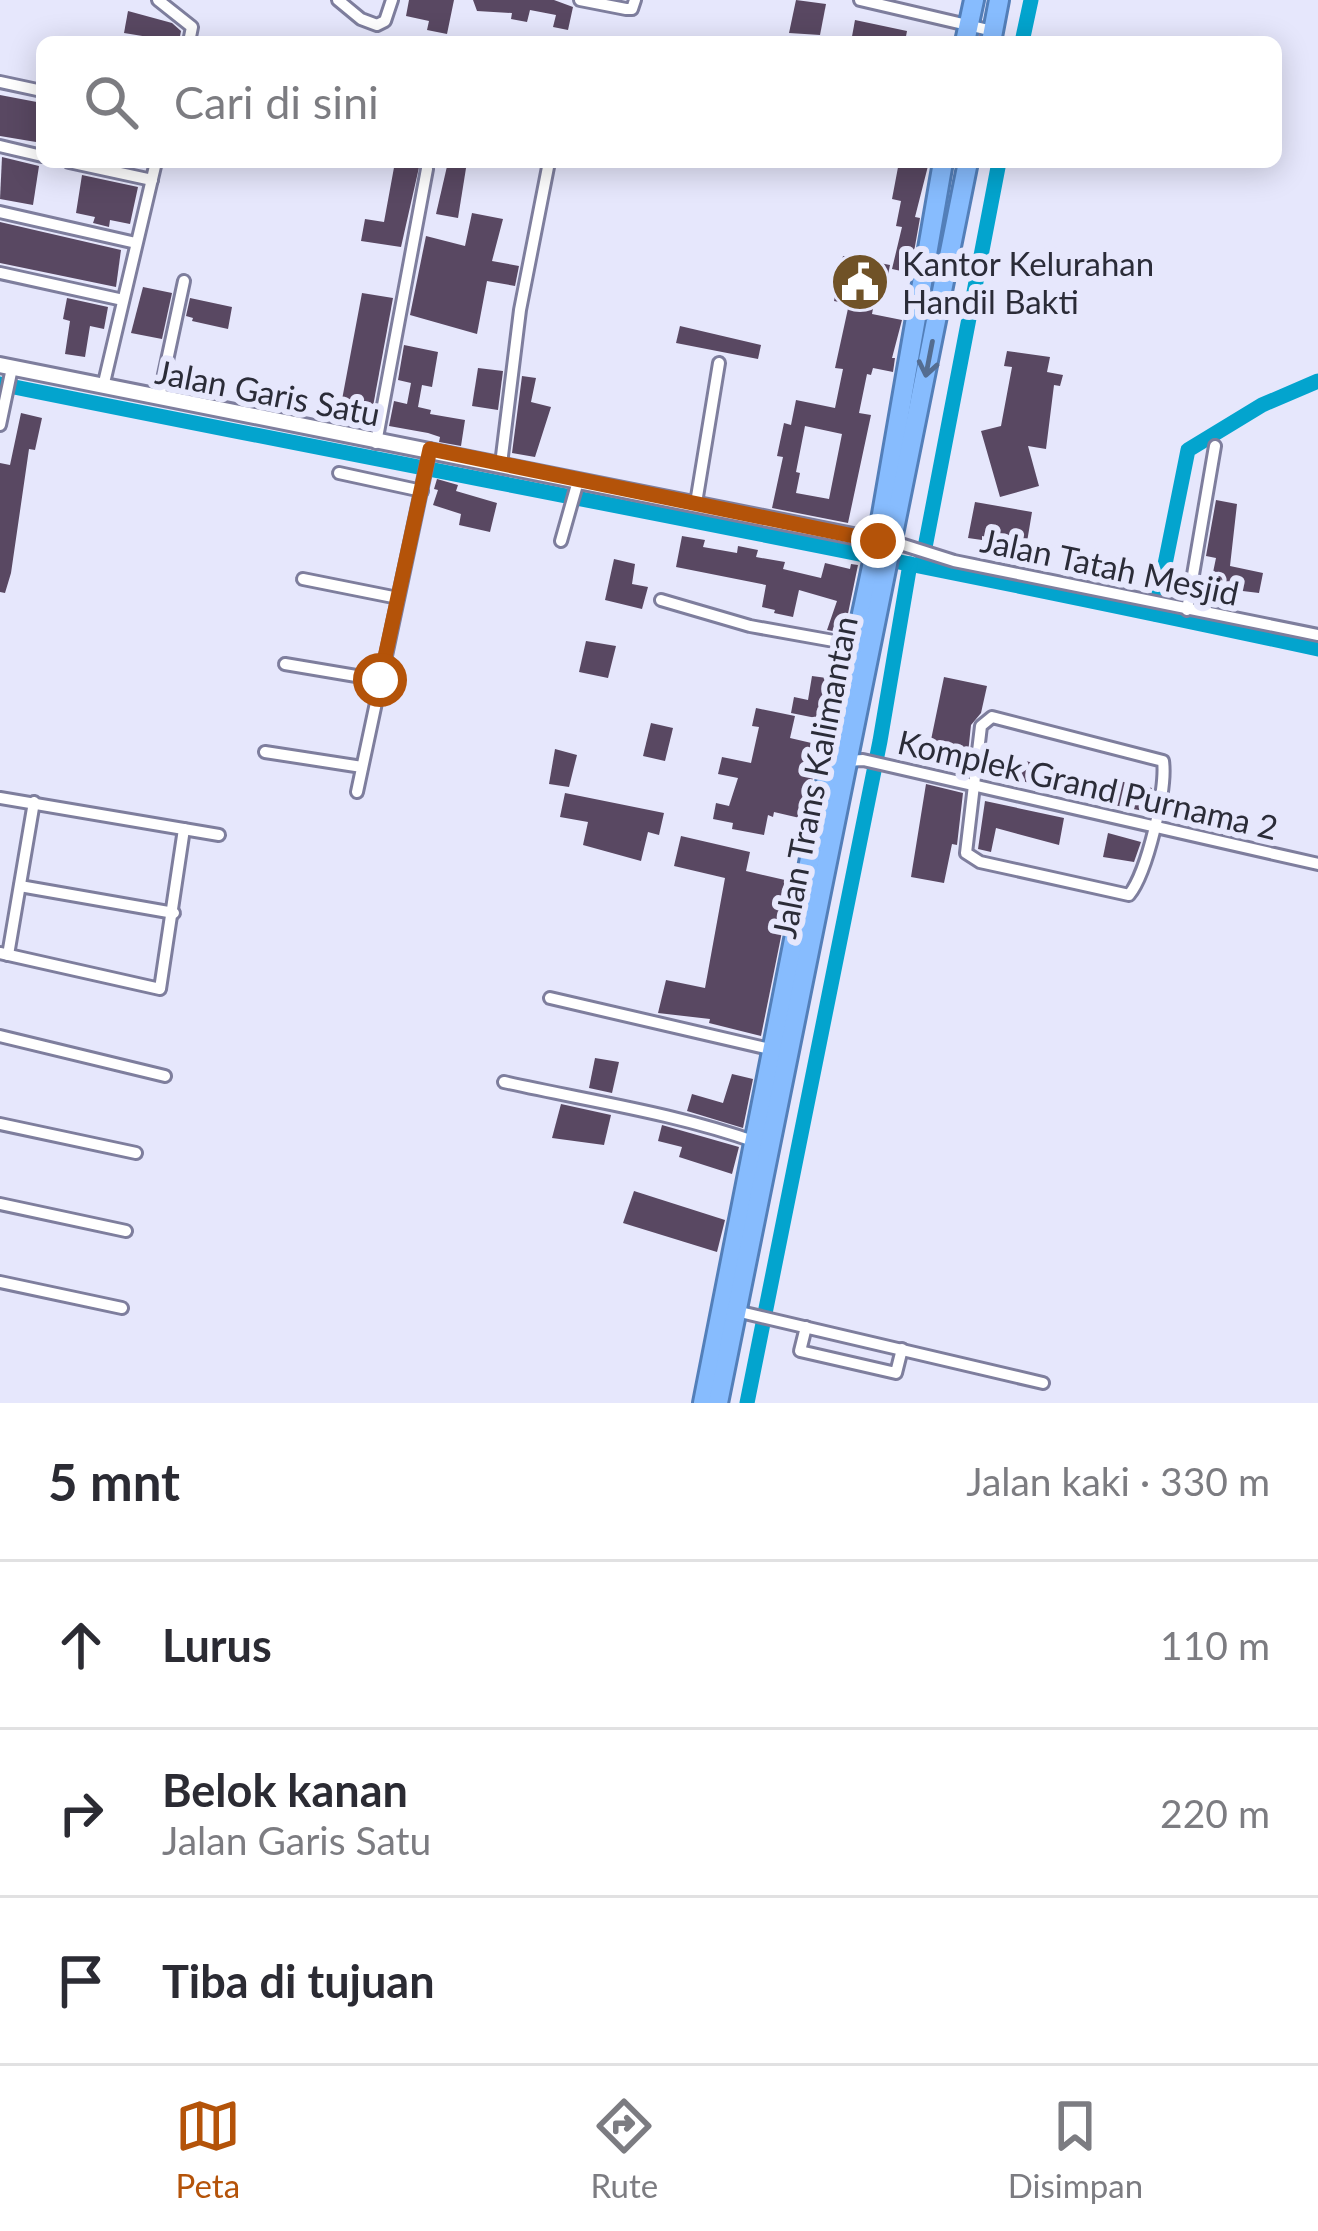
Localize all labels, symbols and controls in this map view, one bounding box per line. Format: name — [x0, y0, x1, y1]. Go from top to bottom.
search box — [36, 36, 1282, 168]
icon: search — [78, 69, 144, 135]
text: Cari di sini — [174, 75, 379, 129]
place label: Kantor Kelurahan Handil Bakti — [902, 243, 1154, 321]
public building icon: Kantor Kelurahan Handil Bakti — [829, 251, 891, 313]
one-way arrow — [917, 339, 939, 378]
street label: Jalan Garis Satu — [152, 351, 384, 433]
route end — [851, 514, 905, 568]
street label: Jalan Tatah Mesjid — [977, 519, 1243, 613]
street label: Jalan Trans Kalimantan — [763, 613, 865, 941]
route start — [353, 653, 407, 707]
street label: Komplek Grand Purnama 2 — [894, 721, 1282, 847]
text: 5 mnt — [48, 1451, 180, 1512]
text: Jalan kaki · 330 m — [966, 1458, 1270, 1504]
icon: ahead — [48, 1612, 114, 1678]
text: Lurus — [162, 1618, 272, 1672]
text: 110 m — [1160, 1622, 1270, 1668]
text: Belok kanan — [162, 1763, 408, 1817]
icon: right — [48, 1780, 114, 1846]
text: 220 m — [1160, 1790, 1270, 1836]
text: Jalan Garis Satu — [162, 1817, 431, 1863]
icon: arrive — [48, 1948, 114, 2014]
text: Tiba di tujuan — [162, 1954, 435, 2008]
tab: Peta — [175, 2093, 241, 2205]
tab: Rute — [591, 2093, 658, 2205]
tab: Disimpan — [1008, 2093, 1143, 2205]

